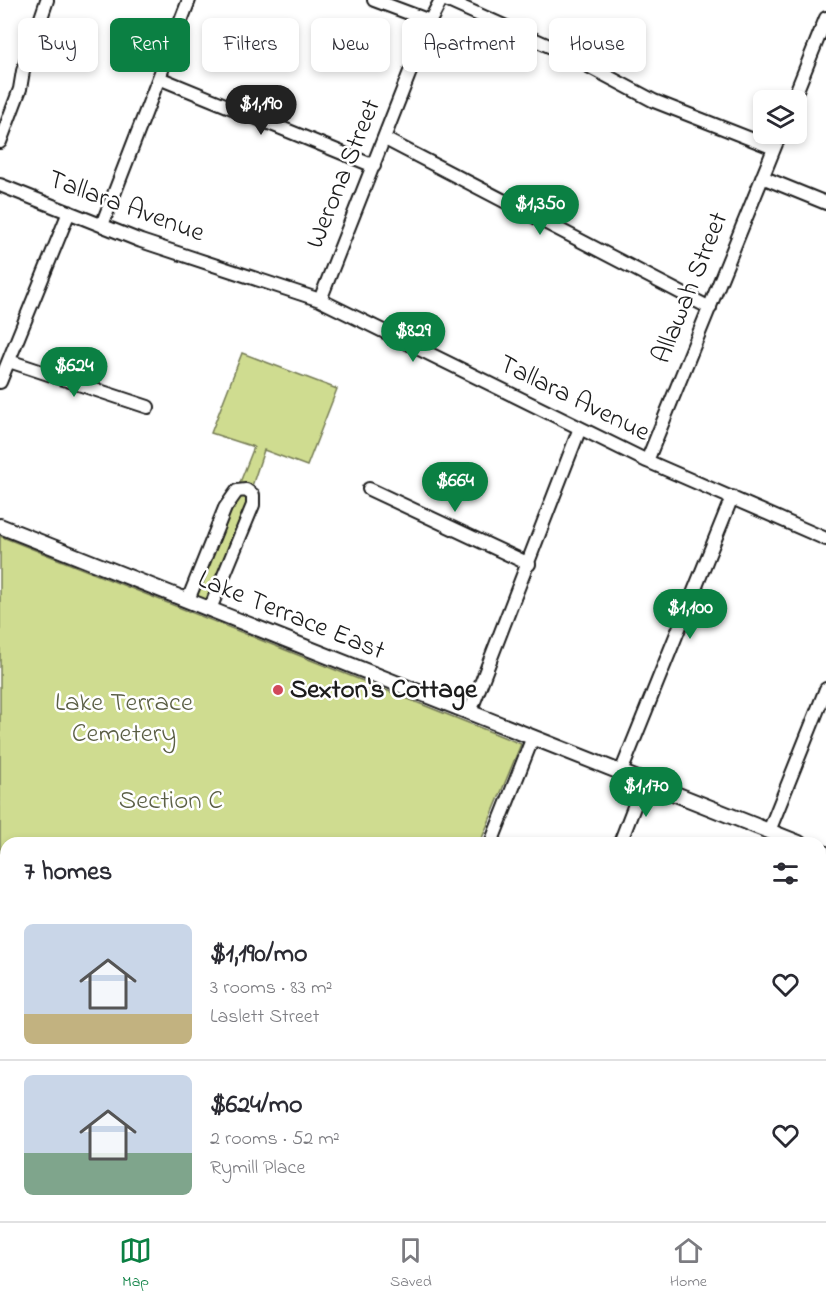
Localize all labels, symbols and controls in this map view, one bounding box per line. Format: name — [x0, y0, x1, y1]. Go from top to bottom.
chip: Buy — [18, 18, 98, 72]
chip: Rent — [110, 18, 190, 72]
chip: Filters — [202, 18, 299, 72]
chip: New — [311, 18, 390, 72]
chip: Apartment — [402, 18, 537, 72]
chip: House — [549, 18, 646, 72]
pin: $1,190 — [212, 85, 310, 136]
text: $1,190 — [240, 90, 282, 119]
map controls — [753, 90, 807, 144]
button: layers — [753, 90, 807, 144]
street label: Werona Street — [296, 93, 392, 255]
street label: Tallara Avenue — [42, 161, 211, 254]
pin: $1,350 — [491, 185, 589, 236]
text: $1,350 — [515, 190, 565, 219]
street label: Allawah Street — [643, 206, 739, 370]
pin: $829 — [377, 312, 449, 363]
text: $829 — [395, 317, 431, 346]
street label: Tallara Avenue — [492, 345, 657, 453]
pin: $624 — [38, 347, 110, 398]
text: $624 — [54, 352, 94, 381]
pin: $664 — [419, 462, 491, 513]
text: $664 — [436, 467, 474, 496]
street label: Lake Terrace East — [192, 561, 390, 671]
pin: $1,100 — [641, 589, 739, 640]
text: $1,100 — [667, 594, 713, 623]
place label: Sexton's Cottage — [290, 671, 478, 711]
marker: Sexton's Cottage — [271, 683, 285, 697]
park label: Lake Terrace Cemetery — [55, 684, 194, 754]
pin: $1,170 — [597, 767, 695, 818]
text: $1,170 — [623, 772, 669, 801]
park label: Section C — [119, 782, 223, 821]
text: 7 homes — [24, 854, 112, 892]
icon: filters — [769, 857, 802, 890]
text: $1,190/mo — [210, 936, 308, 974]
icon: home — [72, 948, 144, 1020]
icon: heart — [769, 968, 802, 1001]
text: 3 rooms · 83 m² — [210, 974, 332, 1003]
text: Laslett Street — [210, 1003, 320, 1032]
text: $624/mo — [210, 1087, 303, 1125]
icon: home — [72, 1099, 144, 1171]
icon: heart — [769, 1119, 802, 1152]
text: 2 rooms · 52 m² — [210, 1125, 340, 1154]
text: Rymill Place — [210, 1154, 305, 1183]
tab: Map — [119, 1234, 152, 1294]
tab: Saved — [390, 1234, 432, 1294]
tab: Home — [670, 1234, 707, 1294]

